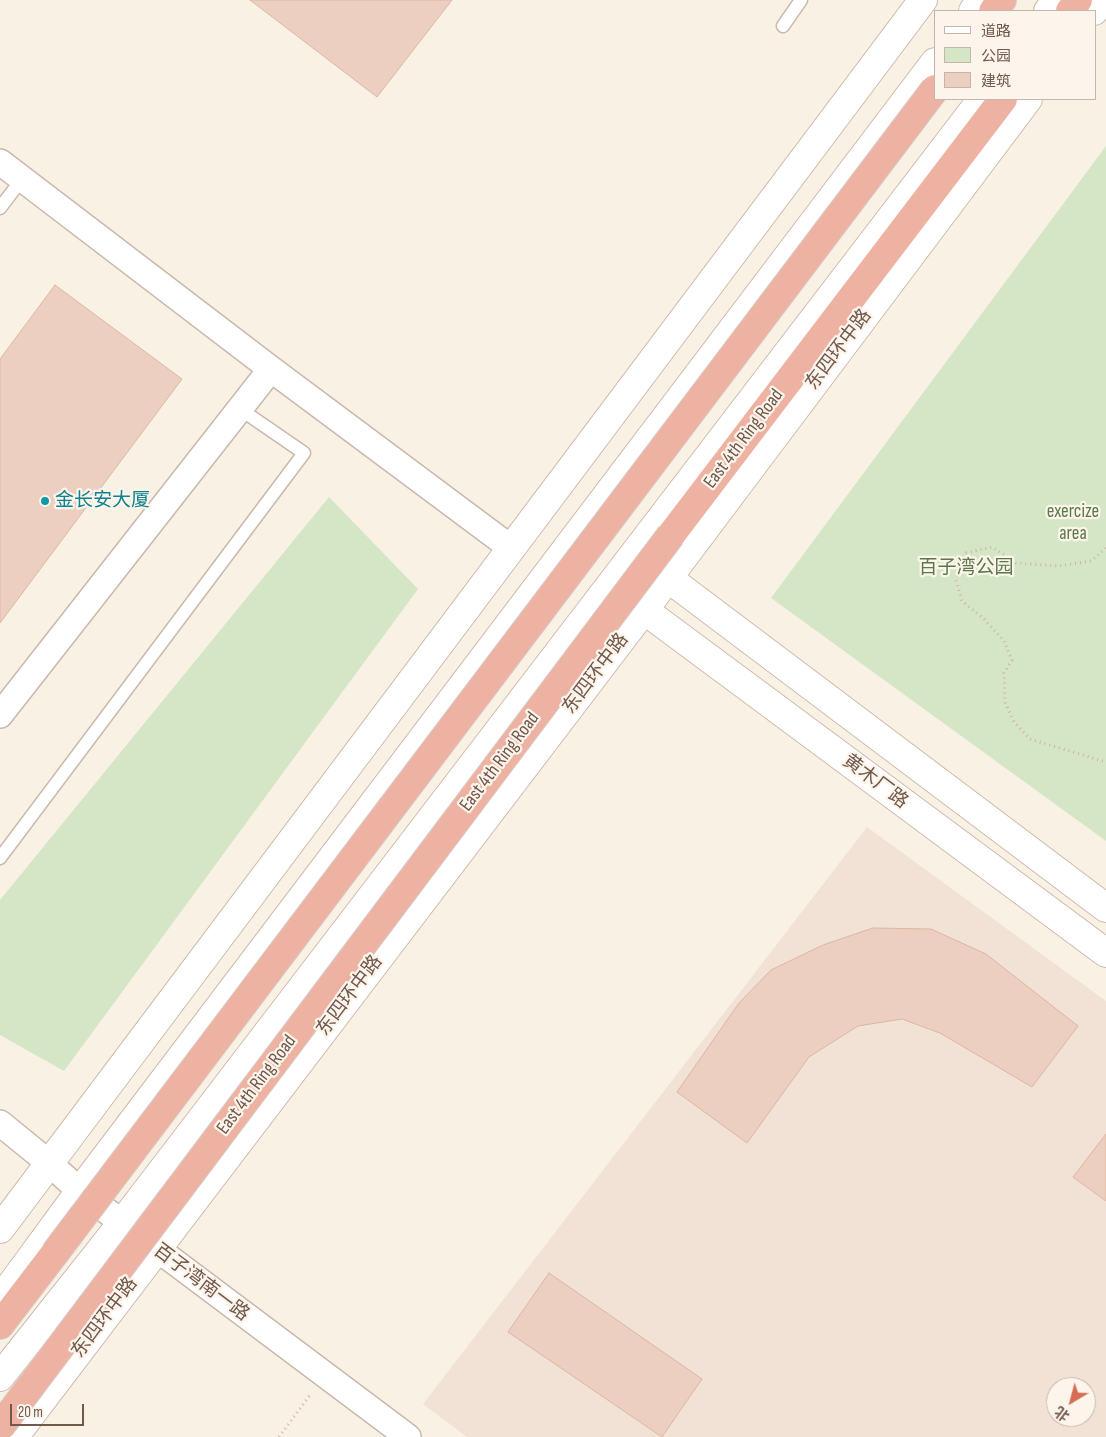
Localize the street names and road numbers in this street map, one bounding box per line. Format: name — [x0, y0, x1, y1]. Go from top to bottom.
street label: 东四环中路 — [801, 305, 877, 395]
street label: East 4th Ring Road — [699, 385, 789, 493]
street label: 东四环中路 — [558, 629, 634, 719]
street label: East 4th Ring Road — [455, 708, 545, 816]
street label: 黄木厂路 — [838, 750, 912, 814]
street label: 东四环中路 — [312, 951, 388, 1041]
street label: East 4th Ring Road — [212, 1031, 302, 1139]
street label: 百子湾南一路 — [149, 1240, 253, 1326]
street label: 东四环中路 — [67, 1273, 143, 1363]

